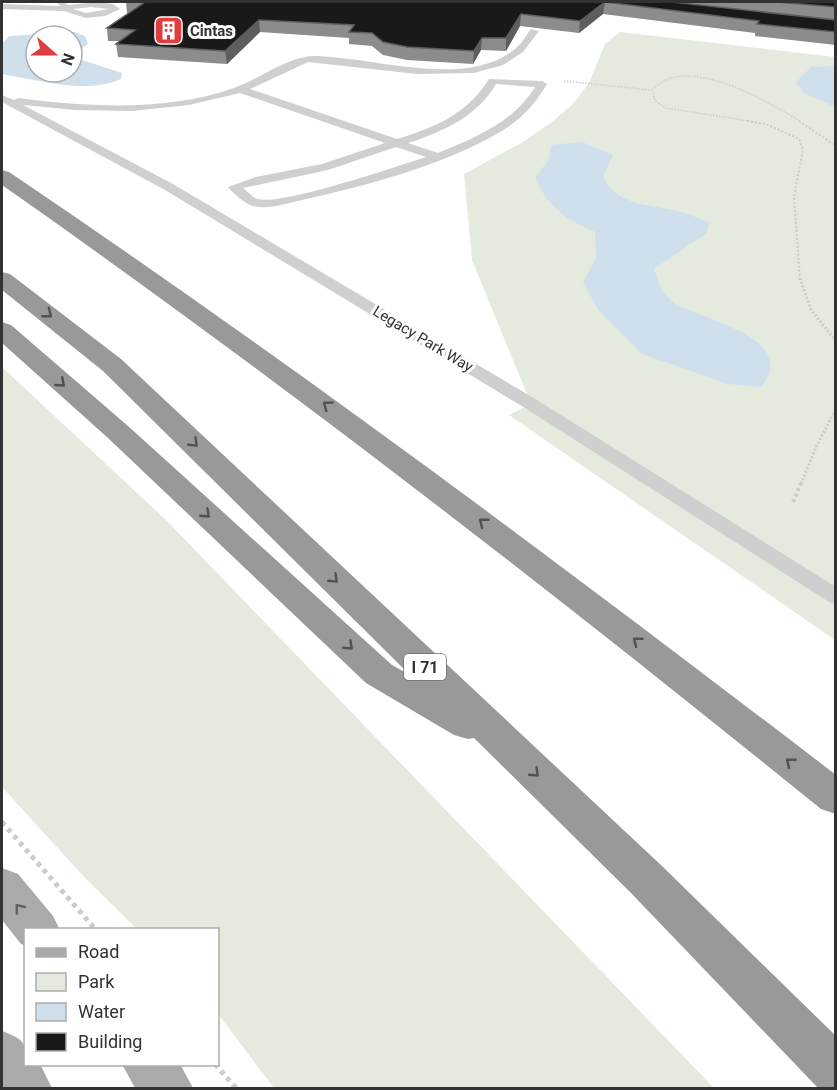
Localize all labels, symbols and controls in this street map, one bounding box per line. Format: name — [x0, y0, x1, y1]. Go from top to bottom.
building icon: Cintas — [153, 15, 185, 47]
place label: Cintas — [190, 22, 233, 40]
north arrow — [24, 24, 84, 84]
text: N — [57, 51, 78, 68]
street label: Legacy Park Way — [370, 302, 476, 376]
one-way arrow — [41, 307, 52, 318]
one-way arrow — [55, 376, 65, 387]
one-way arrow — [322, 401, 333, 412]
one-way arrow — [187, 436, 197, 447]
one-way arrow — [199, 506, 210, 517]
one-way arrow — [478, 518, 489, 529]
one-way arrow — [327, 571, 338, 582]
one-way arrow — [633, 637, 644, 648]
one-way arrow — [342, 639, 353, 650]
road number: I 71 — [404, 654, 446, 680]
one-way arrow — [786, 758, 797, 769]
one-way arrow — [527, 765, 538, 776]
one-way arrow — [15, 904, 26, 915]
legend — [24, 928, 219, 1066]
text: Road — [78, 941, 119, 962]
text: Park — [78, 971, 115, 992]
text: Water — [78, 1001, 125, 1022]
text: Building — [78, 1031, 142, 1052]

